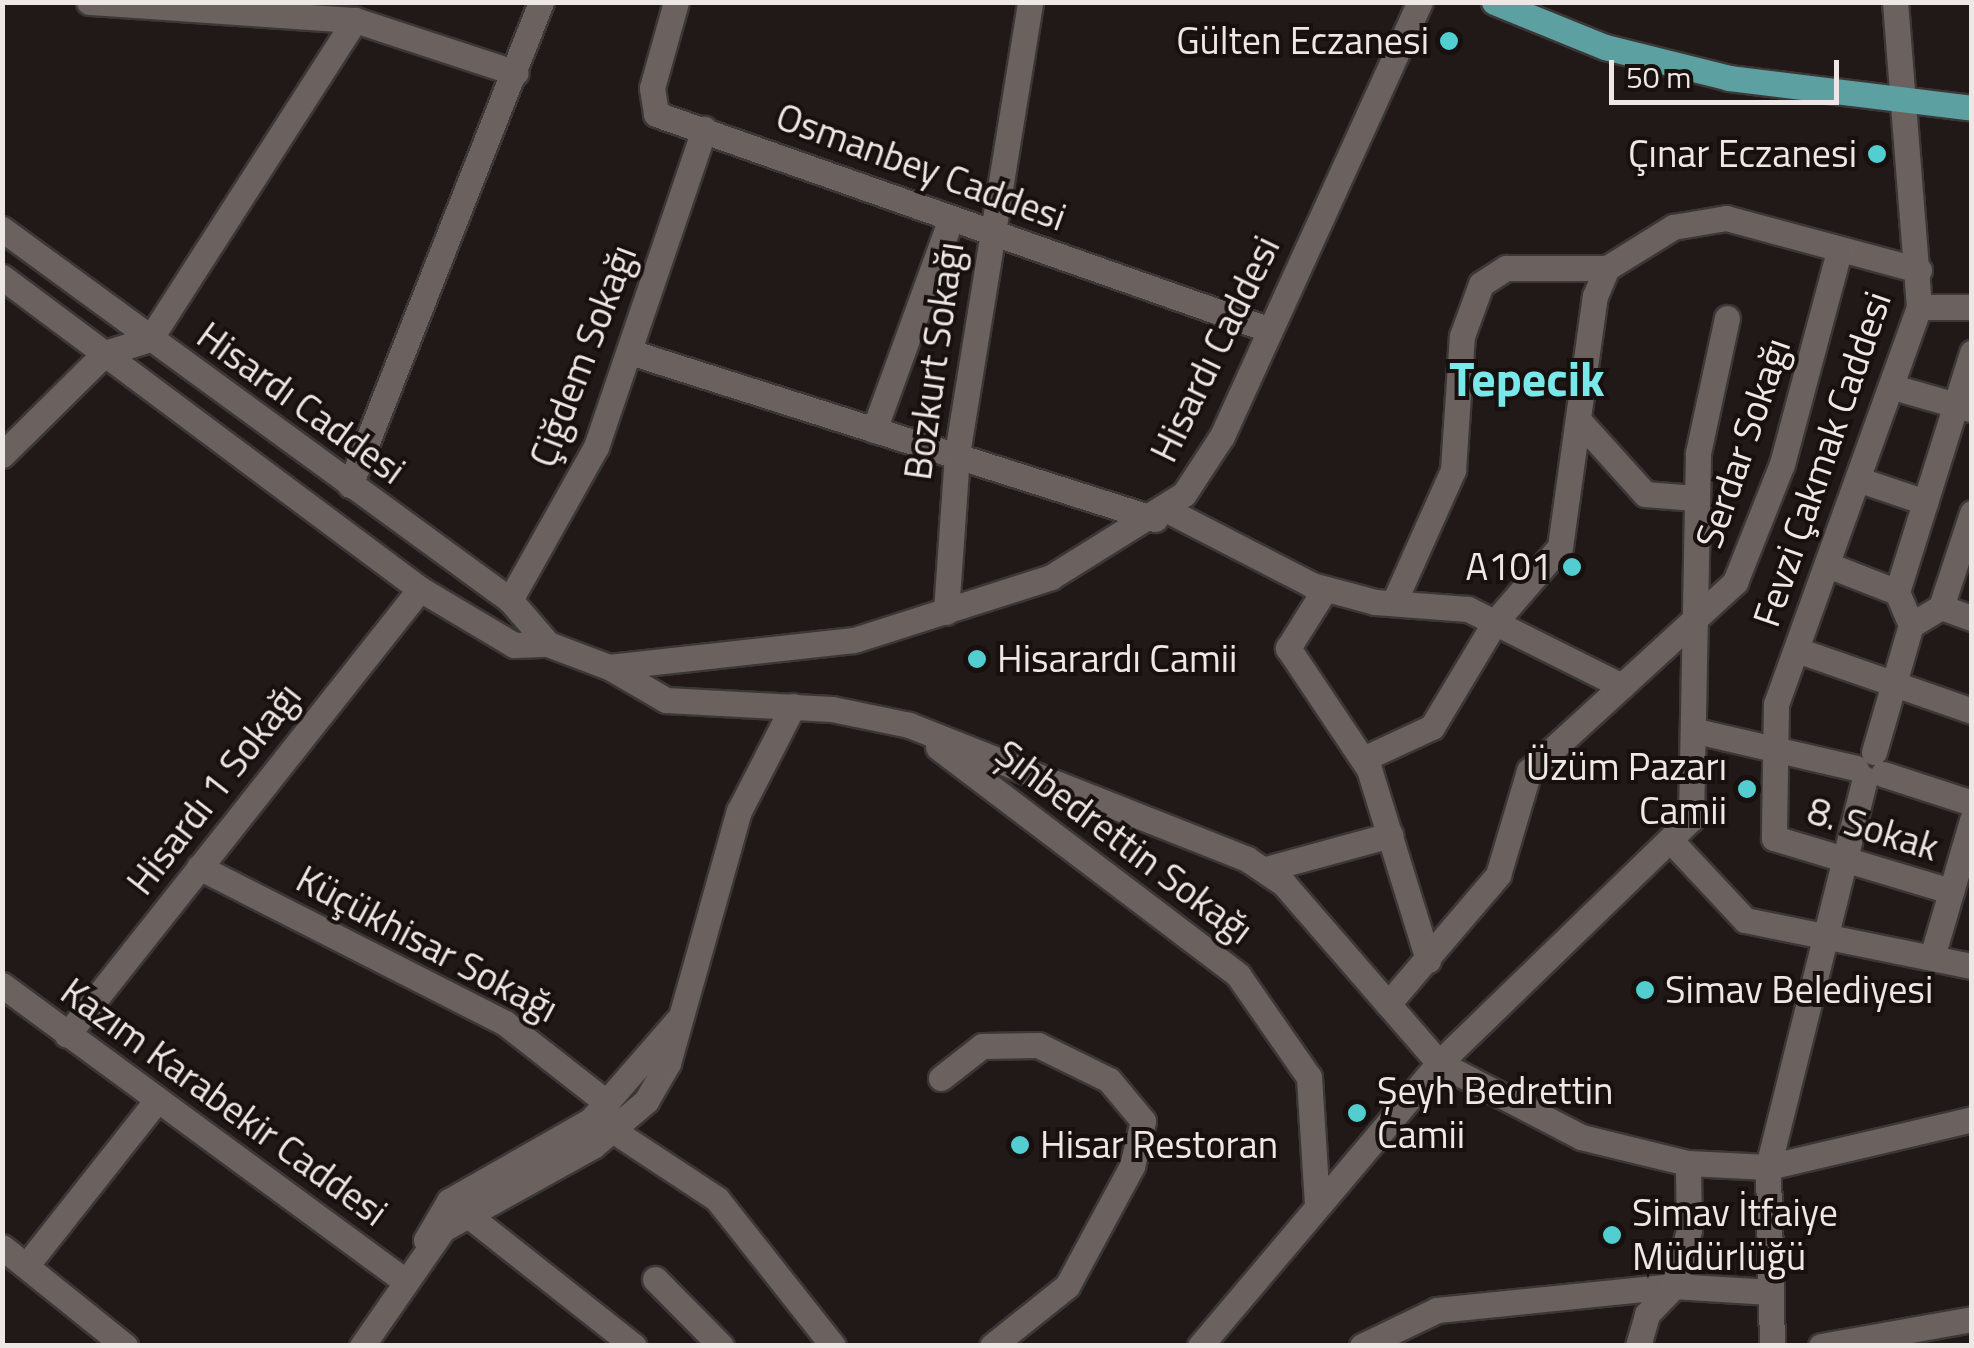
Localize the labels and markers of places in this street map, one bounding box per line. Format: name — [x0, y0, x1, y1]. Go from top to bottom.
place label: Gülten Eczanesi — [1176, 18, 1429, 64]
marker: Gülten Eczanesi — [1438, 30, 1460, 52]
place label: Çınar Eczanesi — [1628, 131, 1857, 177]
marker: Çınar Eczanesi — [1866, 143, 1888, 165]
place label: A101 — [1466, 544, 1552, 590]
marker: A101 — [1561, 556, 1583, 578]
place label: Hisarardı Camii — [997, 636, 1237, 682]
marker: Hisarardı Camii — [966, 648, 988, 670]
place label: Üzüm Pazarı Camii — [1526, 744, 1727, 834]
marker: Üzüm Pazarı Camii — [1736, 778, 1758, 800]
place label: Simav Belediyesi — [1665, 967, 1933, 1013]
marker: Simav Belediyesi — [1634, 979, 1656, 1001]
place label: Şeyh Bedrettin Camii — [1377, 1068, 1614, 1158]
marker: Şeyh Bedrettin Camii — [1346, 1102, 1368, 1124]
place label: Hisar Restoran — [1040, 1122, 1278, 1168]
marker: Hisar Restoran — [1009, 1134, 1031, 1156]
place label: Simav İtfaiye Müdürlüğü — [1632, 1190, 1838, 1280]
marker: Simav İtfaiye Müdürlüğü — [1601, 1224, 1623, 1246]

